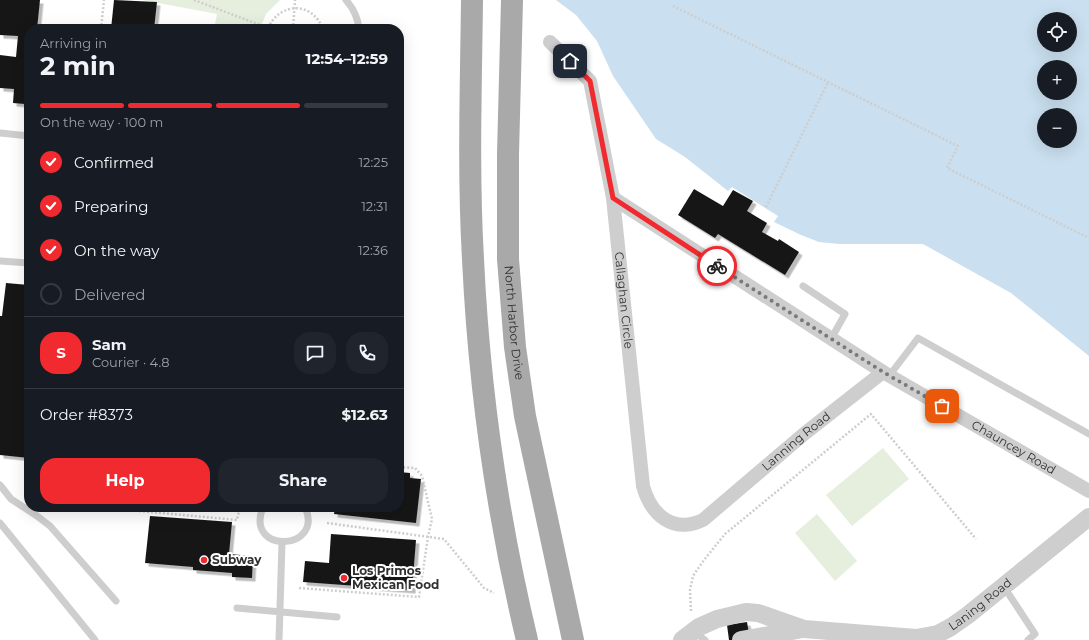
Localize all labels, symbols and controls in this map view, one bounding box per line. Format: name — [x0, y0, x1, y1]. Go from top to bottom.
map controls — [1037, 12, 1077, 148]
button: locate — [1037, 12, 1077, 52]
text: Arriving in — [40, 35, 107, 51]
pin — [553, 44, 587, 78]
text: 12:54–12:59 — [306, 49, 388, 68]
text: 2 min — [40, 50, 116, 82]
icon: home — [559, 50, 581, 72]
button: + — [1037, 60, 1077, 100]
button: − — [1037, 108, 1077, 148]
text: On the way · 100 m — [40, 114, 163, 130]
icon: check — [40, 151, 62, 173]
text: Confirmed — [74, 153, 154, 172]
text: 12:25 — [358, 154, 388, 170]
icon: check — [40, 195, 62, 217]
text: Preparing — [74, 197, 149, 216]
text: 12:31 — [361, 198, 388, 214]
icon: check — [40, 239, 62, 261]
text: On the way — [74, 241, 159, 260]
text: 12:36 — [358, 242, 388, 258]
courier — [697, 246, 737, 286]
street label: Callaghan Circle — [612, 251, 637, 349]
icon: bike — [706, 255, 728, 277]
street label: North Harbor Drive — [502, 265, 528, 381]
text: Delivered — [74, 285, 146, 304]
button: chat — [294, 332, 336, 374]
button: phone — [346, 332, 388, 374]
text: Sam — [92, 335, 127, 354]
text: S — [56, 343, 66, 362]
text: Courier · 4.8 — [92, 354, 170, 370]
pin — [925, 389, 959, 423]
icon: bag — [931, 395, 953, 417]
text: Order #8373 — [40, 405, 133, 424]
text: $12.63 — [342, 405, 388, 424]
street label: Lanning Road — [758, 408, 833, 474]
street label: Chauncey Road — [969, 417, 1059, 477]
button: Help — [40, 458, 210, 504]
button: Share — [218, 458, 388, 504]
place label: Subway — [212, 552, 262, 567]
marker: Subway — [199, 555, 209, 565]
place label: Los Primos Mexican Food — [352, 563, 439, 592]
marker: Los Primos Mexican Food — [339, 573, 349, 583]
street label: Laning Road — [945, 575, 1015, 634]

